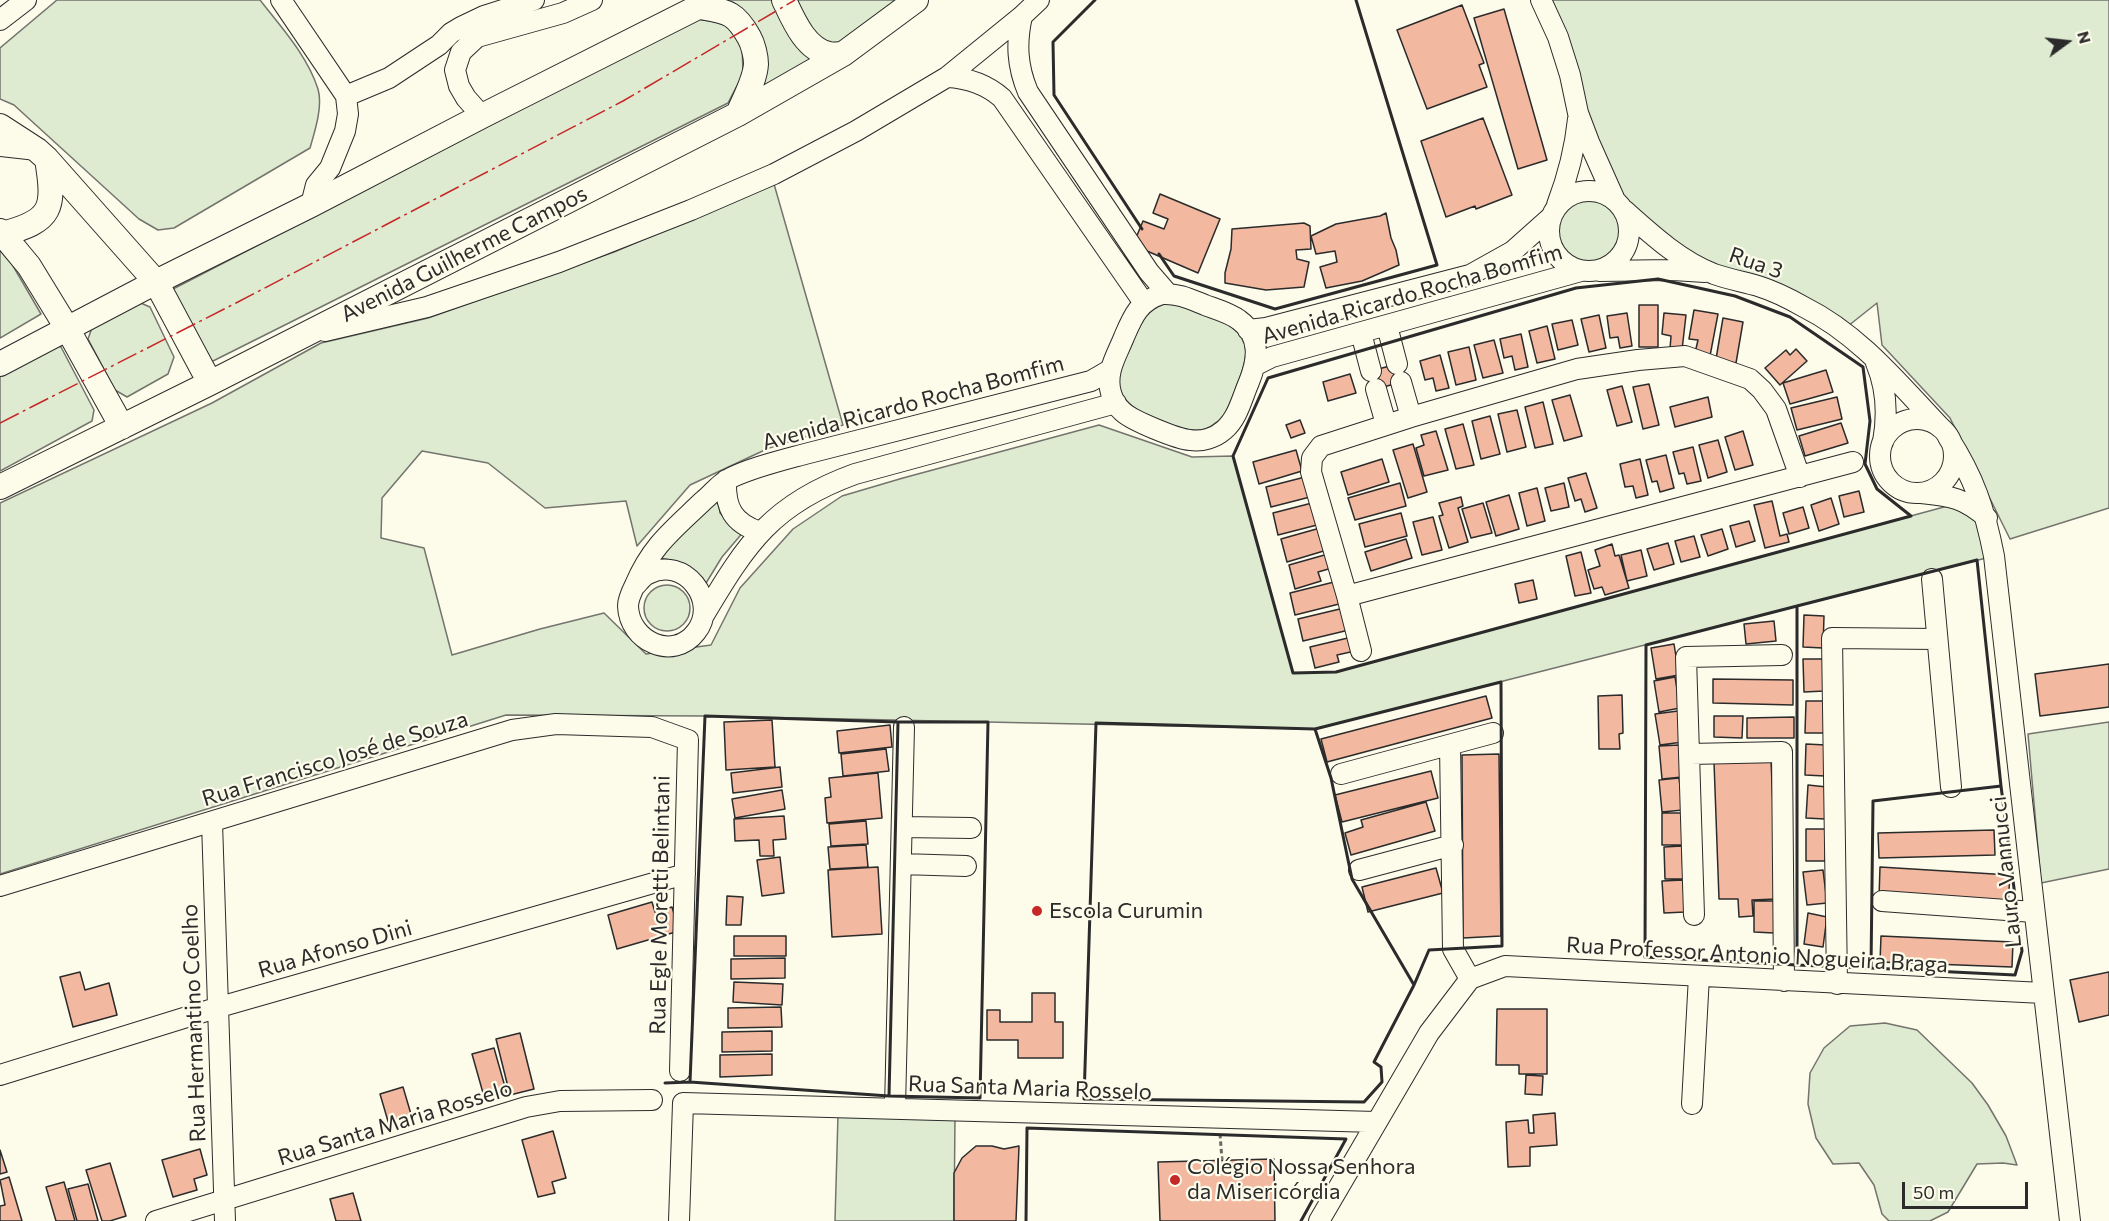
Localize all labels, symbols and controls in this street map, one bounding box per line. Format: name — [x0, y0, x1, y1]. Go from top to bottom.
north arrow — [2037, 12, 2097, 72]
text: N — [2074, 29, 2096, 45]
street label: Avenida Guilherme Campos — [336, 180, 592, 328]
street label: Avenida Ricardo Rocha Bomfim — [1259, 238, 1565, 350]
street label: Rua 3 — [1726, 242, 1786, 284]
street label: Avenida Ricardo Rocha Bomfim — [759, 350, 1067, 456]
street label: Rua Francisco José de Souza — [199, 706, 471, 812]
street label: Rua Egle Moretti Belintani — [645, 775, 675, 1035]
street label: Lauro Vannucci — [1985, 795, 2027, 949]
place label: Escola Curumin — [1049, 898, 1203, 924]
street label: Rua Hermantino Coelho — [177, 903, 211, 1143]
marker: Escola Curumin — [1030, 904, 1044, 918]
street label: Rua Afonso Dini — [255, 914, 415, 984]
street label: Rua Professor Antonio Nogueira Braga — [1565, 932, 1949, 978]
street label: Rua Santa Maria Rosselo — [908, 1071, 1152, 1105]
street label: Rua Santa Maria Rosselo — [274, 1075, 516, 1171]
place label: Colégio Nossa Senhora da Misericórdia — [1187, 1154, 1416, 1206]
scale bar — [1905, 1170, 2031, 1208]
marker: Colégio Nossa Senhora da Misericórdia — [1168, 1173, 1182, 1187]
text: 50 m — [1913, 1181, 1954, 1203]

